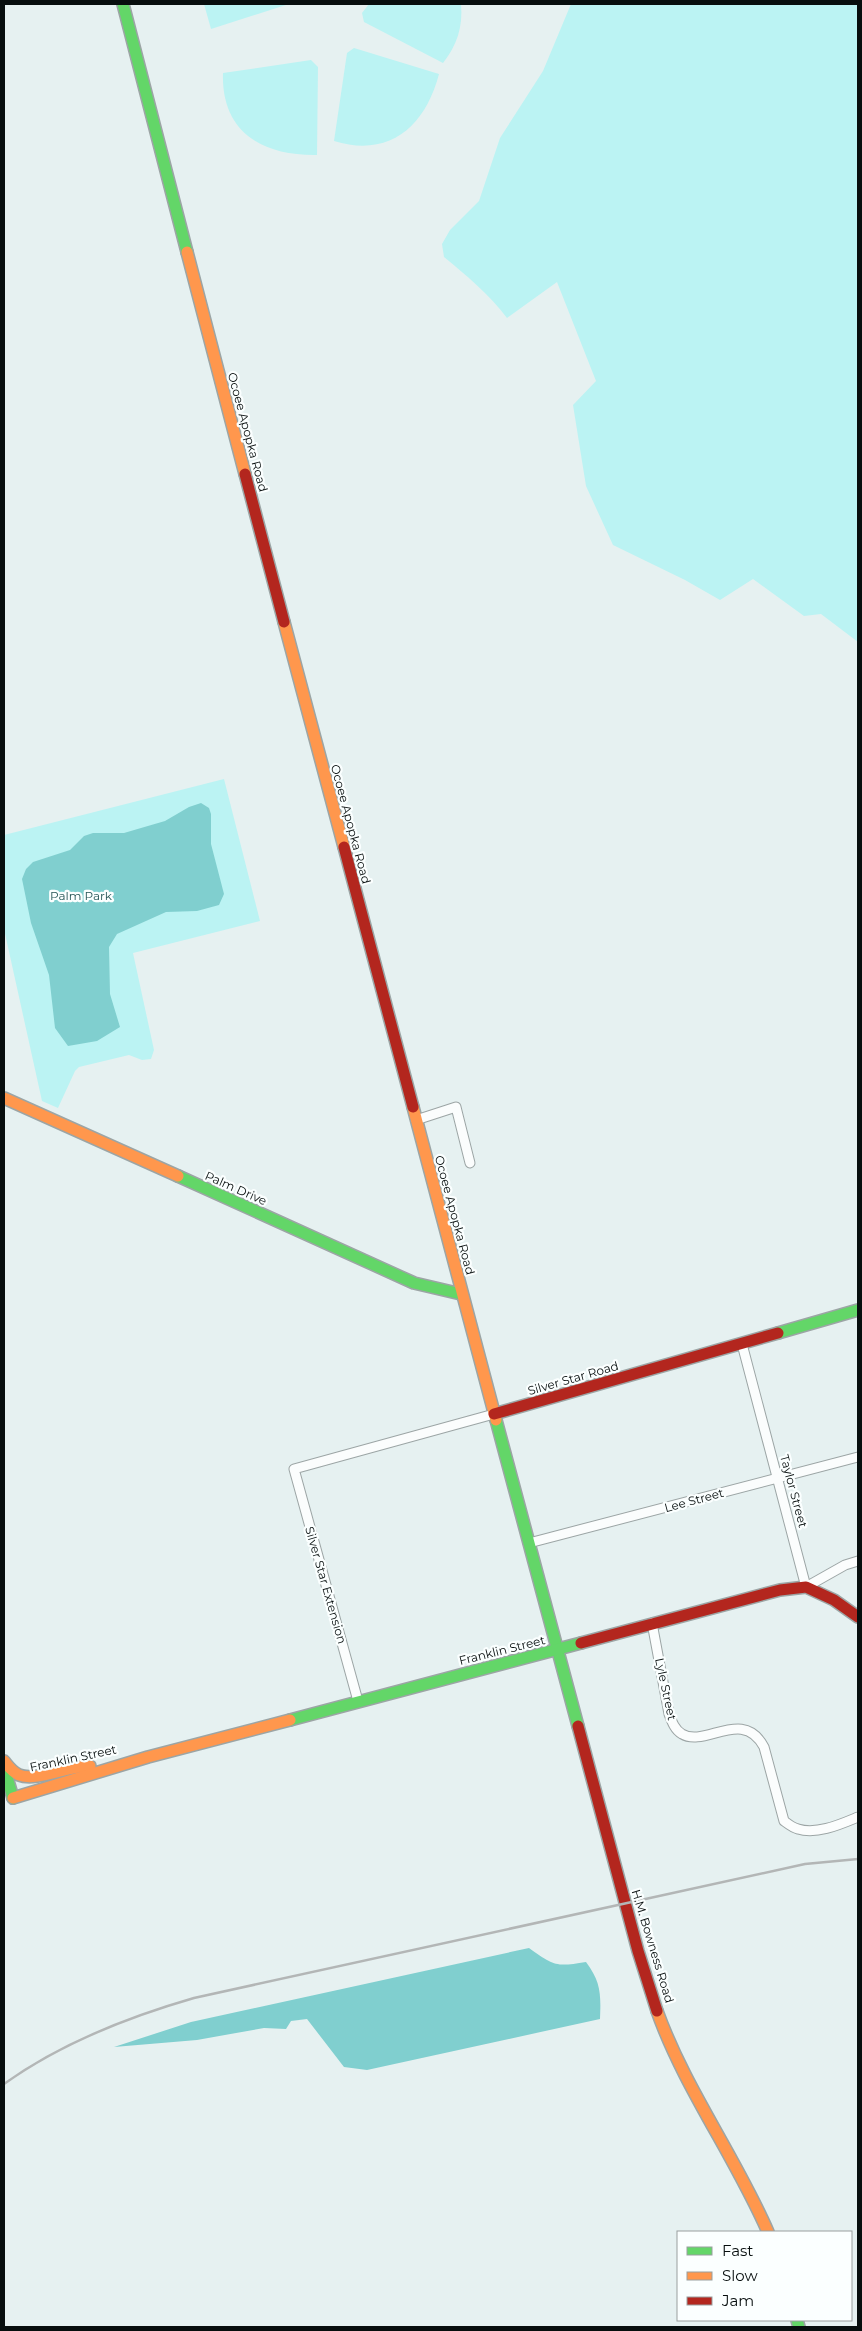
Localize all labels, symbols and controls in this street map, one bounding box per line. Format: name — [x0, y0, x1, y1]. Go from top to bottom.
street label: Ocoee Apopka Road — [225, 371, 271, 493]
street label: Ocoee Apopka Road — [328, 763, 374, 885]
park label: Palm Park — [50, 888, 113, 903]
street label: Ocoee Apopka Road — [432, 1154, 478, 1276]
street label: Palm Drive — [203, 1168, 269, 1208]
street label: Silver Star Road — [526, 1358, 620, 1398]
street label: Taylor Street — [777, 1453, 811, 1529]
street label: Lee Street — [663, 1485, 725, 1515]
street label: Silver Star Extension — [302, 1525, 350, 1645]
street label: Franklin Street — [457, 1632, 547, 1668]
street label: Lyle Street — [652, 1656, 680, 1722]
street label: Franklin Street — [28, 1741, 118, 1775]
street label: H.M. Bowness Road — [629, 1887, 677, 2005]
legend — [677, 2231, 852, 2321]
text: Fast — [722, 2241, 753, 2260]
text: Slow — [722, 2266, 758, 2285]
text: Jam — [721, 2291, 754, 2310]

